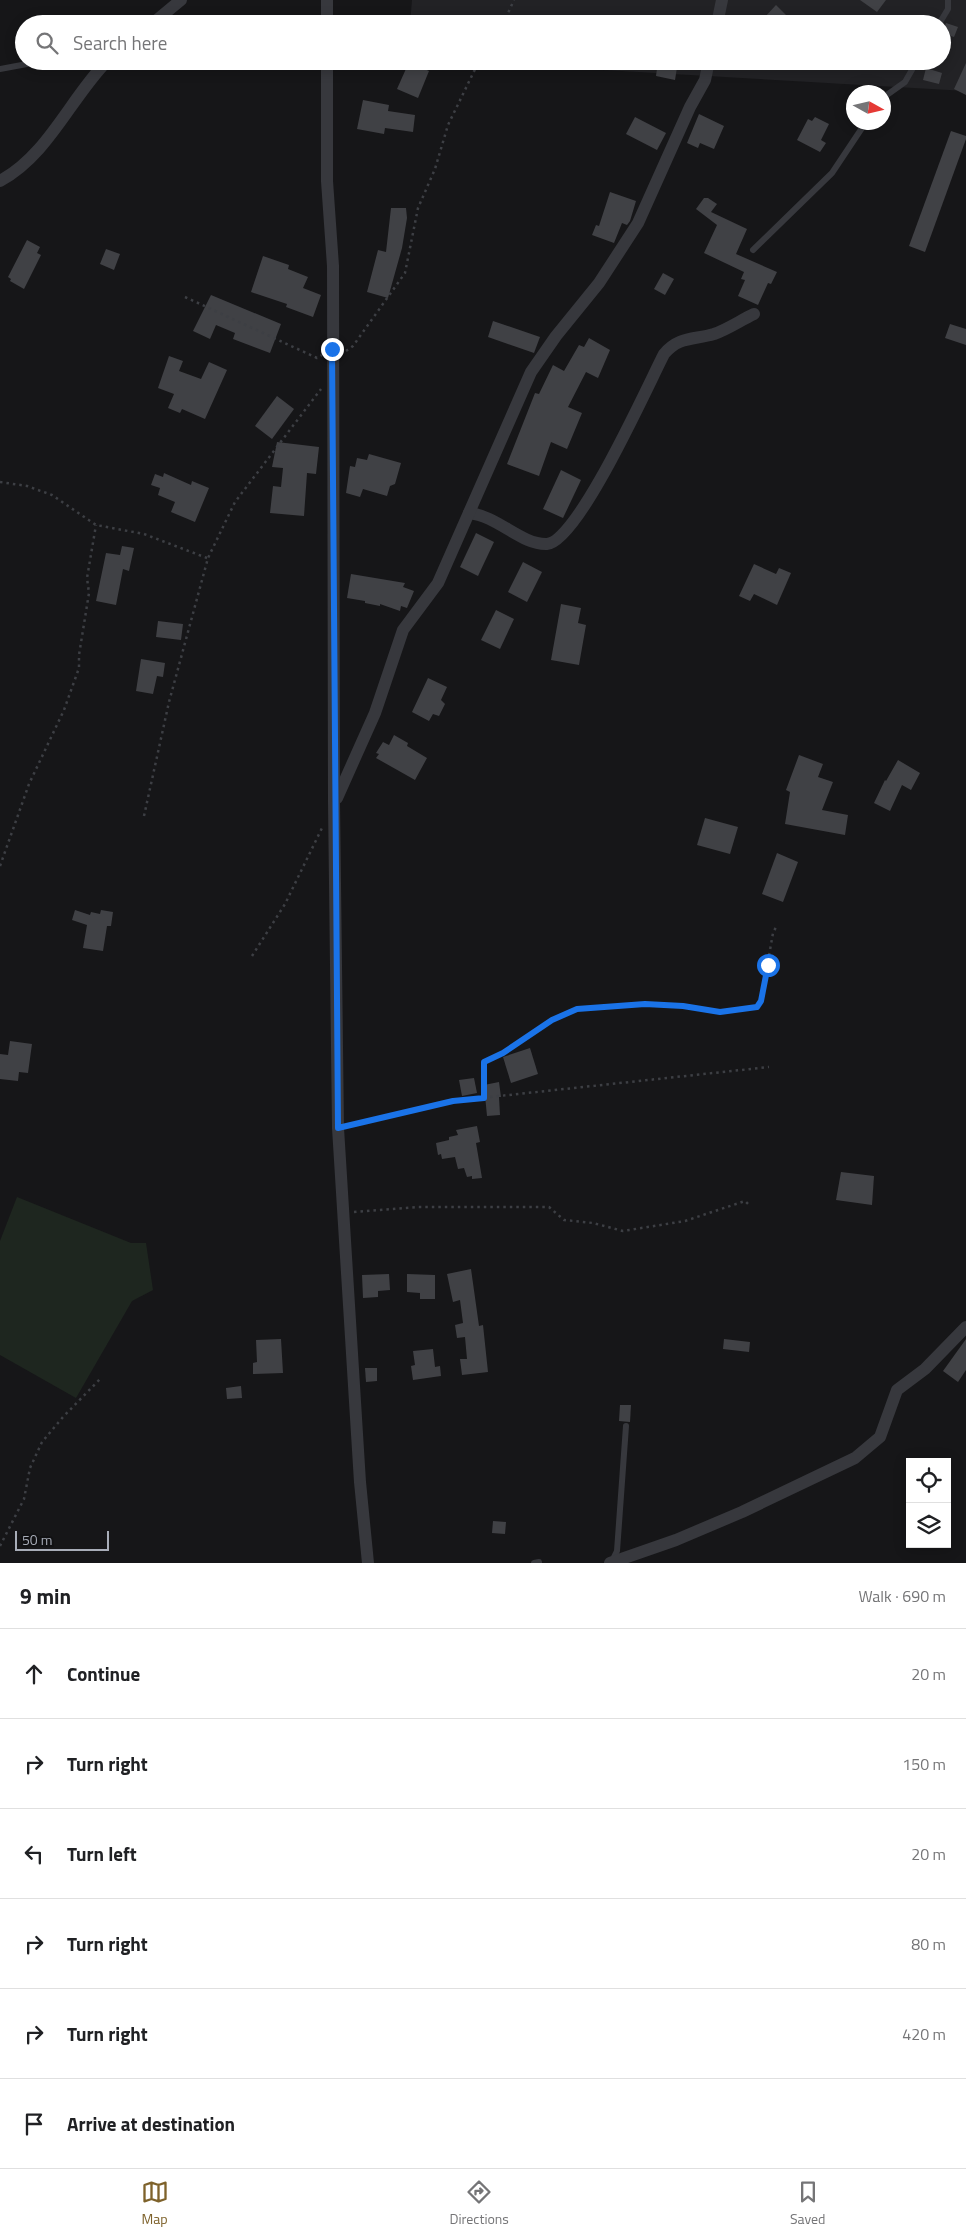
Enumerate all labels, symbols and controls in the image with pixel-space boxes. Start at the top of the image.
search box [15,15,951,70]
text: Search here [73,28,167,57]
icon: search [33,29,61,57]
north arrow [846,85,891,130]
route end [321,338,344,361]
route start [757,954,780,977]
map controls [906,1458,951,1548]
button: locate [906,1458,951,1503]
button: layers [906,1503,951,1548]
scale bar [15,1528,109,1551]
text: 50 m [22,1529,52,1550]
text: 9 min [20,1580,71,1612]
text: Walk · 690 m [858,1584,946,1608]
text: Continue [67,1659,140,1688]
icon: ahead [20,1660,48,1688]
text: 20 m [911,1662,946,1686]
text: Turn right [67,1749,148,1778]
icon: right [20,1750,48,1778]
text: 150 m [902,1752,946,1776]
text: Turn left [67,1839,137,1868]
icon: left [20,1840,48,1868]
text: 20 m [911,1842,946,1866]
text: Turn right [67,1929,148,1958]
icon: right [20,1930,48,1958]
text: 80 m [911,1932,946,1956]
text: Turn right [67,2019,148,2048]
icon: right [20,2020,48,2048]
text: 420 m [902,2022,946,2046]
text: Arrive at destination [67,2109,235,2138]
icon: arrive [20,2110,48,2138]
tab: Map [141,2178,169,2229]
tab: Directions [450,2178,509,2229]
tab: Saved [790,2178,826,2229]

